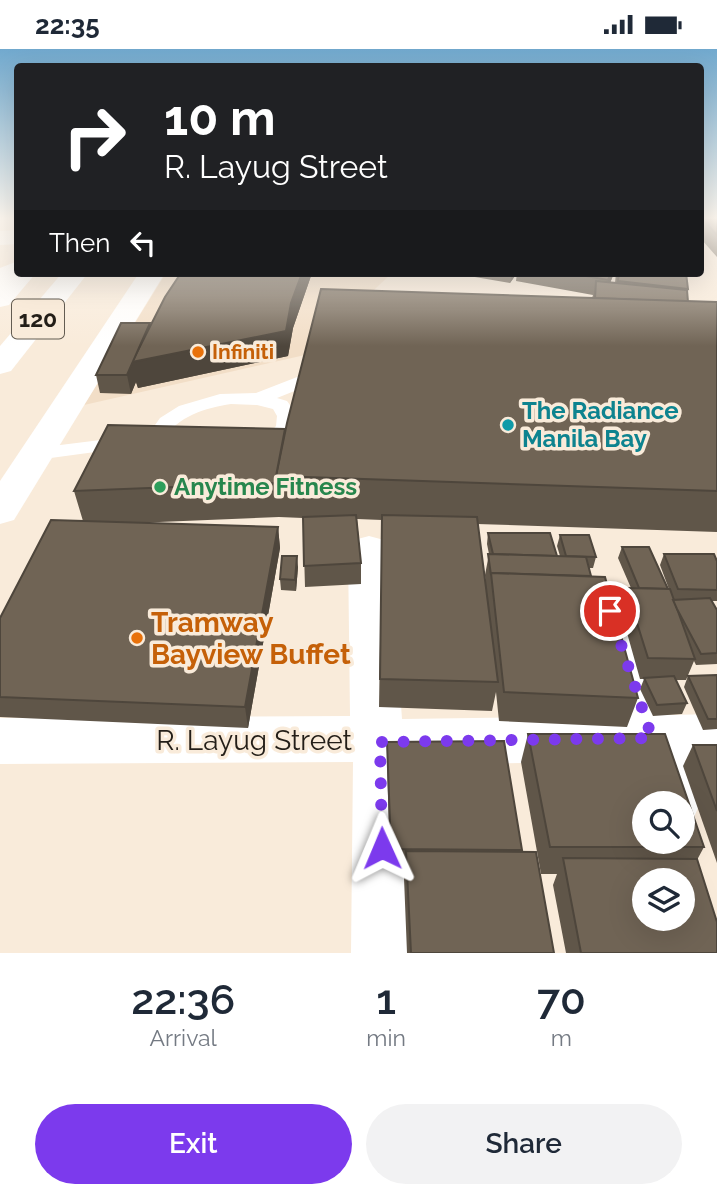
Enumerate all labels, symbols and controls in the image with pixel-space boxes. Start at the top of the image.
text: 22:35 [35,10,100,40]
text: 10 m [164,89,276,146]
icon: right [49,91,140,182]
text: R. Layug Street [164,148,388,185]
icon: left [124,224,162,262]
text: Then [49,228,110,258]
road number: 120 [12,299,64,339]
place label: Infiniti [212,339,274,364]
marker: Infiniti [190,344,206,360]
place label: The Radiance Manila Bay [522,396,679,453]
marker: The Radiance Manila Bay [500,417,516,433]
place label: Anytime Fitness [174,472,357,501]
marker: Anytime Fitness [152,479,168,495]
pin [580,581,640,641]
icon: arrive [591,592,629,630]
place label: Tramway Bayview Buffet [151,606,351,671]
marker: Tramway Bayview Buffet [129,630,145,646]
street label: R. Layug Street [156,724,352,757]
map controls [632,791,695,931]
button: search [632,791,695,854]
position arrow [345,811,419,885]
button: layers [632,868,695,931]
text: 22:36 [131,975,235,1024]
text: 1 [376,975,396,1024]
text: 70 [537,975,586,1024]
text: Arrival [149,1024,217,1051]
text: min [366,1024,406,1051]
text: m [551,1024,572,1051]
button: Exit [35,1104,352,1184]
button: Share [366,1104,682,1184]

